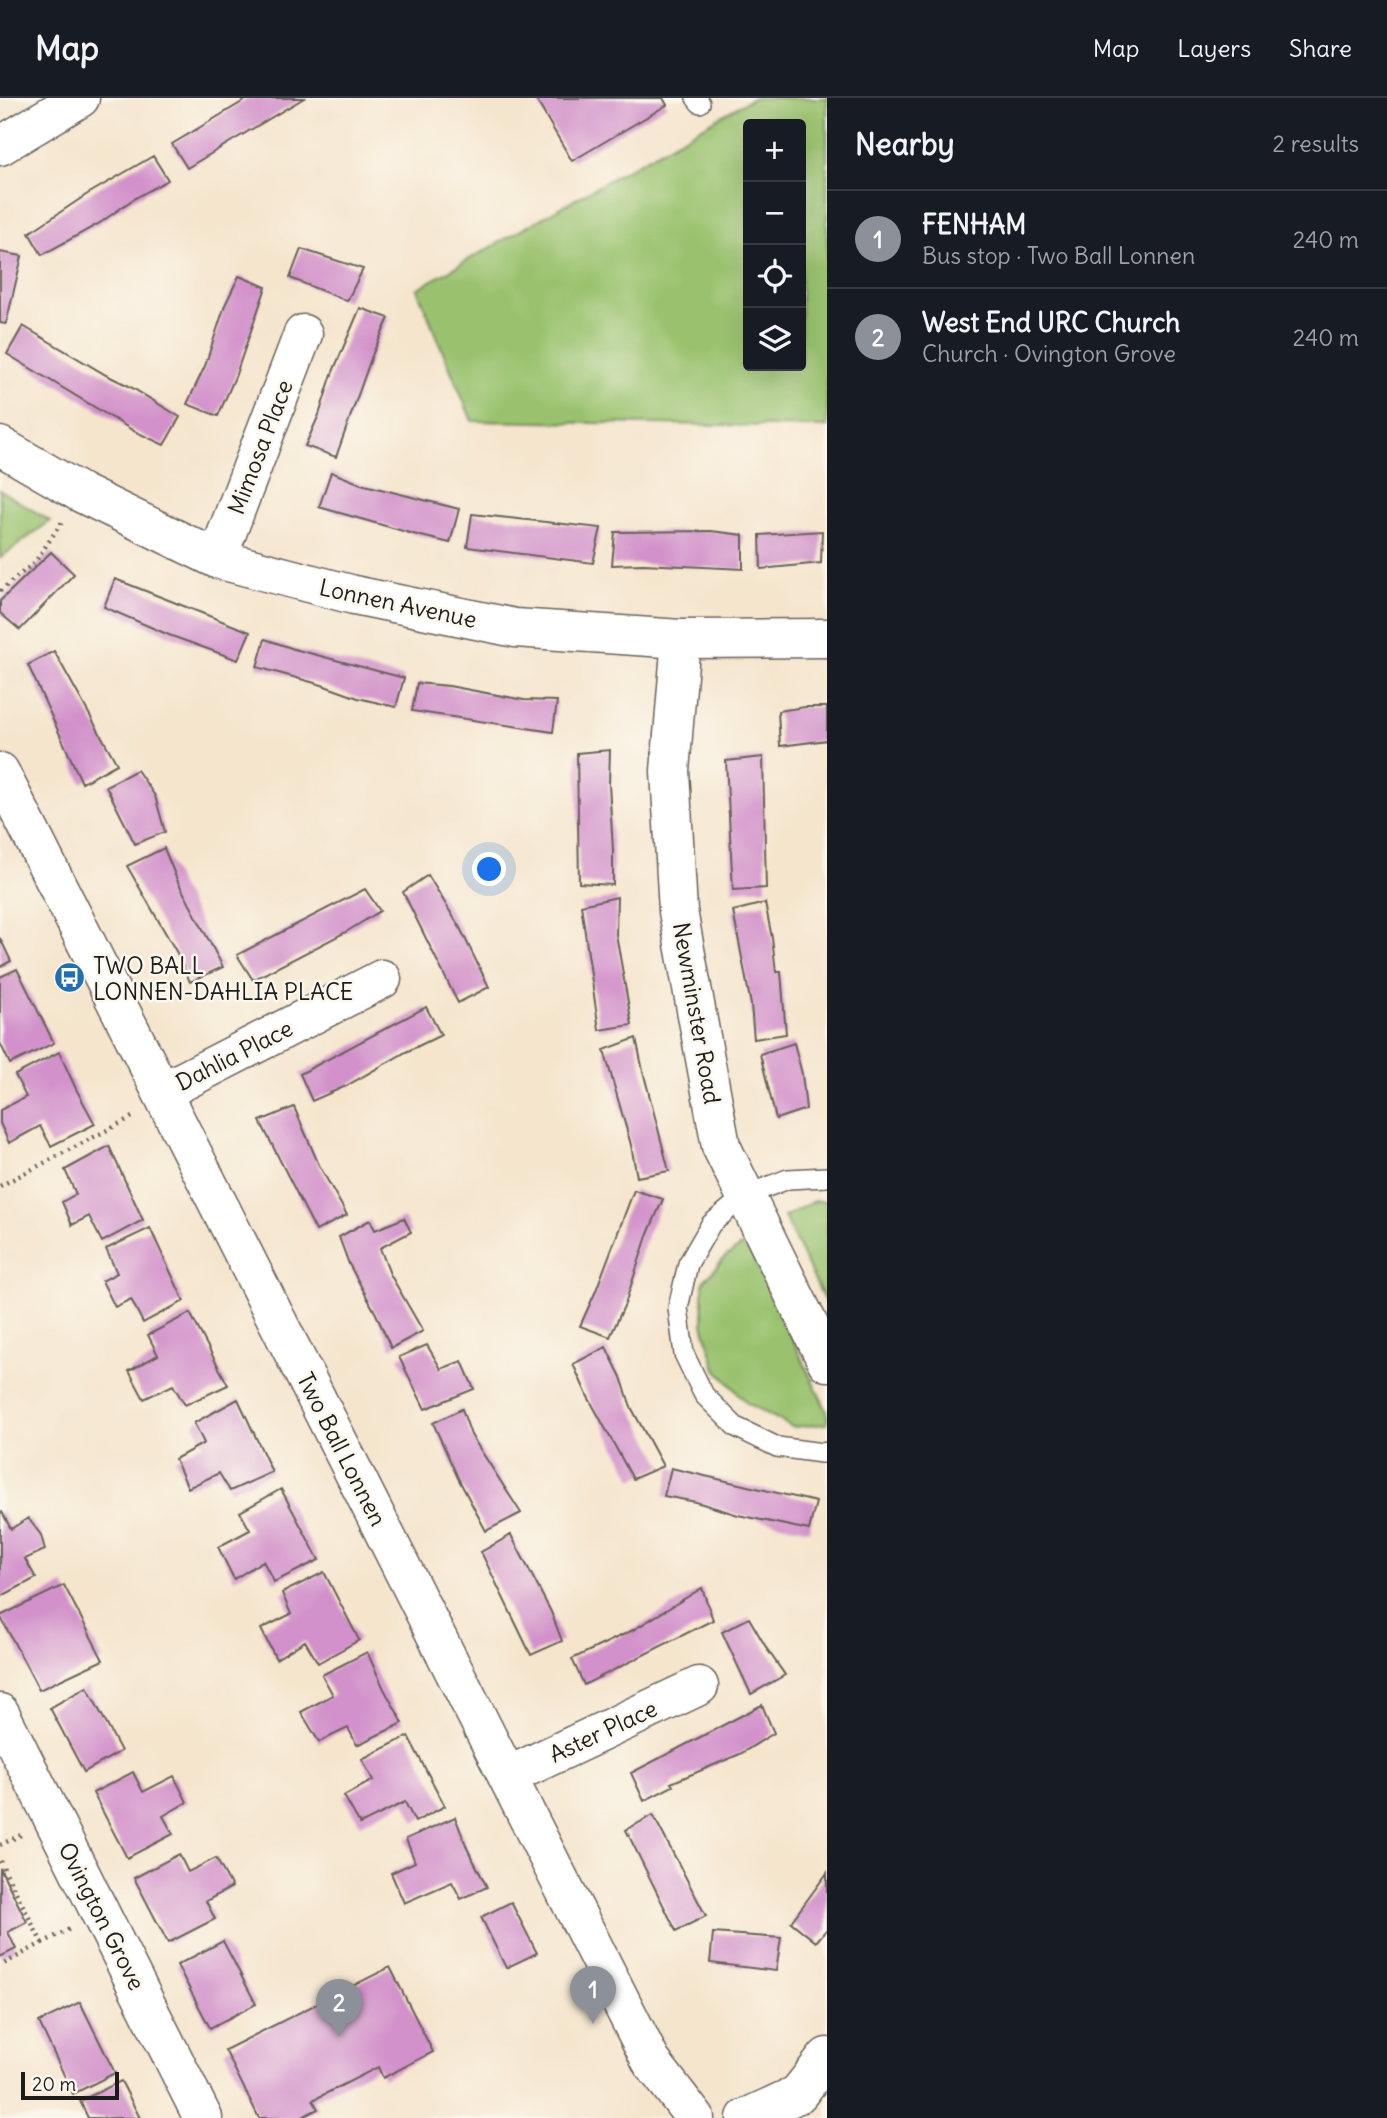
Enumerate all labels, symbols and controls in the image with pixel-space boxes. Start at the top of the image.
text: Map [35,27,99,69]
text: Map [1093,33,1139,63]
text: Layers [1177,33,1251,63]
text: Share [1289,33,1352,63]
map controls [743,119,806,371]
button: + [743,119,806,182]
text: Nearby [855,125,955,163]
text: 2 results [1273,129,1359,158]
button: − [743,182,806,245]
text: FENHAM [922,208,1026,241]
text: 1 [873,225,883,254]
text: 240 m [1293,225,1359,254]
text: Bus stop · Two Ball Lonnen [922,241,1195,270]
button: locate [743,245,806,308]
text: West End URC Church [922,306,1180,339]
button: layers [743,308,806,371]
text: 2 [872,323,884,352]
text: 240 m [1293,323,1359,352]
text: Church · Ovington Grove [922,339,1176,368]
street label: Mimosa Place [221,376,299,518]
street label: Lonnen Avenue [317,572,479,634]
your location [472,852,506,886]
street label: Newminster Road [667,920,727,1106]
place label: TWO BALL LONNEN-DAHLIA PLACE [93,951,353,1006]
bus stop icon: TWO BALL LONNEN-DAHLIA PLACE [53,961,87,995]
street label: Dahlia Place [171,1013,297,1097]
street label: Two Ball Lonnen [291,1367,393,1531]
street label: Aster Place [544,1693,662,1769]
street label: Ovington Grove [52,1837,152,1995]
pin: 1 [570,1966,616,2024]
pin: 2 [316,1979,362,2037]
scale bar [21,2069,119,2101]
text: 20 m [32,2072,76,2096]

